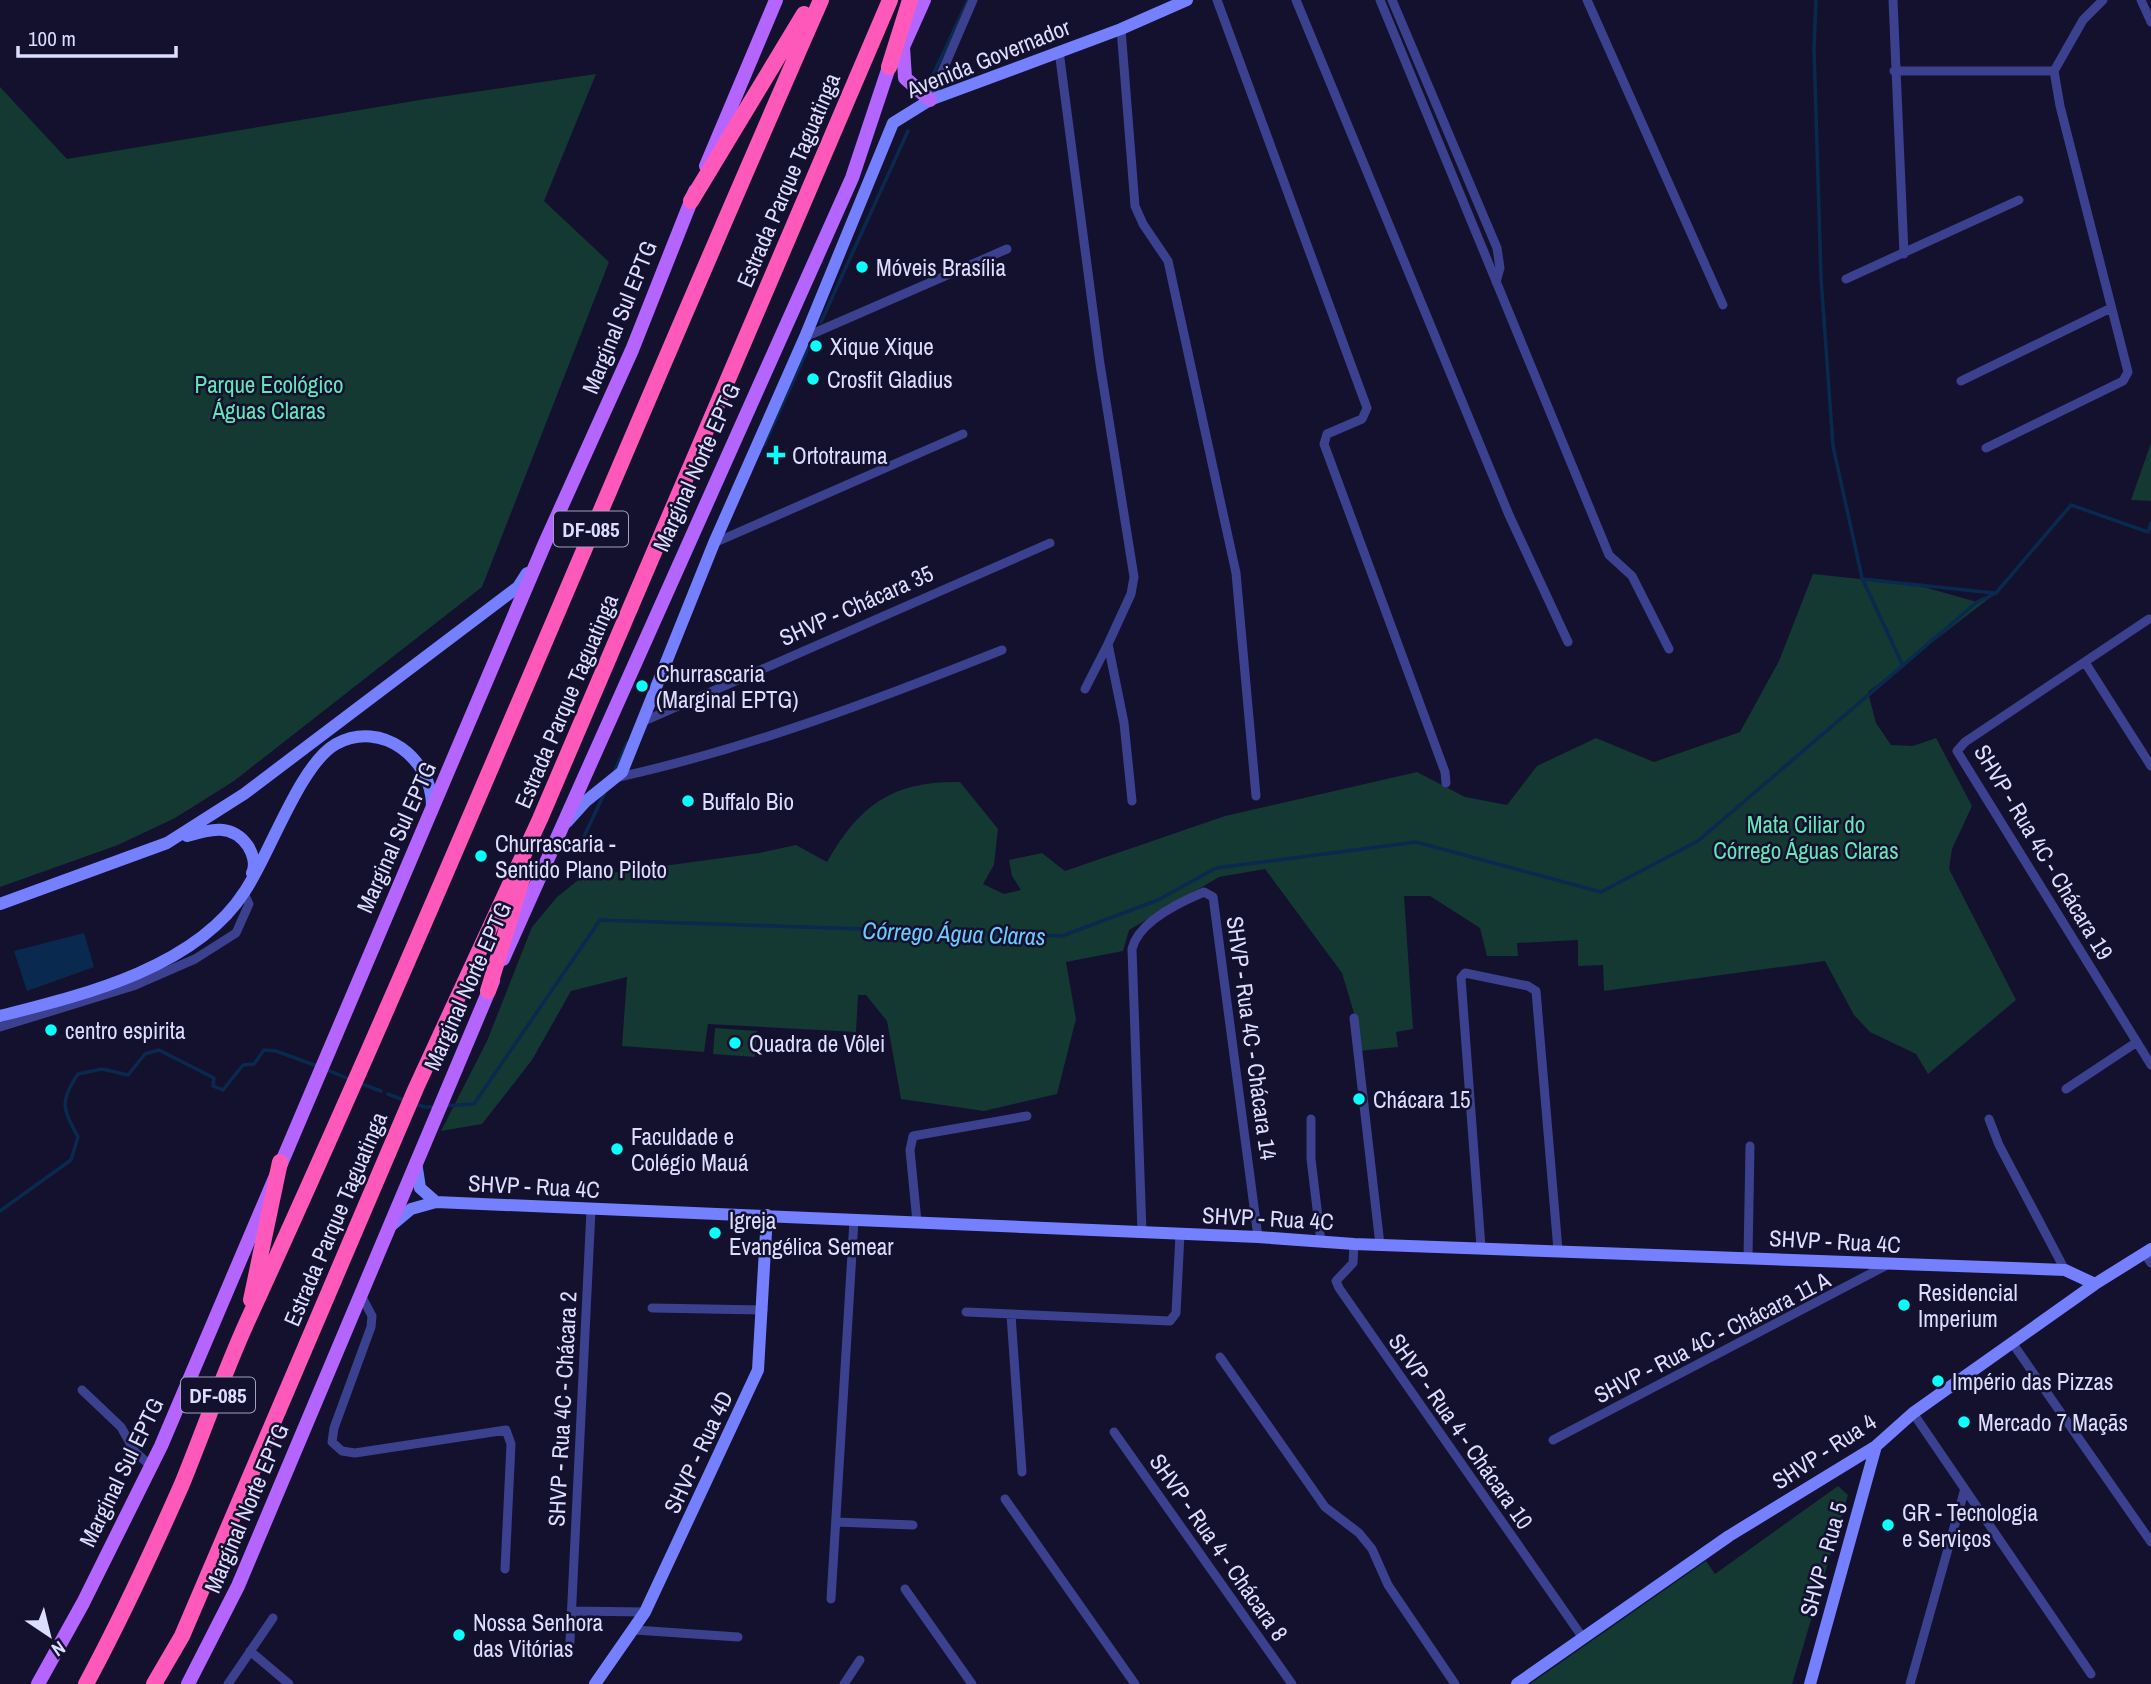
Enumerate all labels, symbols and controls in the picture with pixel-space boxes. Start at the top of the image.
street label: Avenida Governador [901,11,1075,105]
scale bar [18,14,175,58]
text: 100 m [28,24,76,53]
street label: Estrada Parque Taguatinga [729,68,847,292]
street label: Marginal Sul EPTG [574,236,664,398]
place label: Móveis Brasília [876,252,1006,283]
marker: Móveis Brasília [854,259,870,275]
place label: Xique Xique [830,331,934,362]
marker: Xique Xique [808,338,824,354]
place label: Crosfit Gladius [827,364,953,395]
park label: Parque Ecológico Águas Claras [195,369,343,426]
marker: Crosfit Gladius [805,371,821,387]
street label: Marginal Norte EPTG [645,378,747,556]
place label: Ortotrauma [792,440,888,471]
marker: Ortotrauma [766,445,786,465]
road number: DF-085 [554,512,628,546]
street label: SHVP - Chácara 35 [774,557,938,653]
street label: Estrada Parque Taguatinga [507,589,625,813]
place label: Churrascaria (Marginal EPTG) [656,658,799,715]
marker: Churrascaria (Marginal EPTG) [634,678,650,694]
street label: SHVP - Rua 4C - Chácara 19 [1967,739,2121,965]
street label: Marginal Sul EPTG [349,756,443,918]
place label: Buffalo Bio [702,786,794,817]
marker: Buffalo Bio [680,793,696,809]
park label: Mata Ciliar do Córrego Águas Claras [1713,809,1899,866]
place label: Churrascaria - Sentido Plano Piloto [495,828,667,885]
marker: Churrascaria - Sentido Plano Piloto [473,848,489,864]
street label: Marginal Norte EPTG [416,897,518,1075]
water label: Córrego Água Claras [862,914,1046,952]
street label: SHVP - Rua 4C - Chácara 14 [1220,914,1285,1162]
place label: centro espirita [65,1015,186,1046]
marker: centro espirita [43,1022,59,1038]
place label: Quadra de Vôlei [749,1028,885,1059]
marker: Quadra de Vôlei [727,1035,743,1051]
place label: Chácara 15 [1373,1084,1471,1115]
marker: Chácara 15 [1351,1091,1367,1107]
street label: Estrada Parque Taguatinga [276,1107,394,1331]
place label: Faculdade e Colégio Mauá [631,1121,749,1178]
marker: Faculdade e Colégio Mauá [609,1141,625,1157]
street label: SHVP - Rua 4C [467,1167,601,1205]
street label: SHVP - Rua 4C [1201,1199,1335,1237]
place label: Igreja Evangélica Semear [729,1205,894,1262]
street label: SHVP - Rua 4C [1768,1222,1902,1260]
marker: Igreja Evangélica Semear [707,1225,723,1241]
street label: SHVP - Rua 4C - Chácara 11 A [1588,1264,1836,1410]
place label: Residencial Imperium [1918,1277,2018,1334]
street label: SHVP - Rua 4C - Chácara 2 [540,1291,584,1527]
marker: Residencial Imperium [1896,1297,1912,1313]
street label: SHVP - Rua 4 - Chácara 10 [1382,1327,1540,1535]
place label: Império das Pizzas [1952,1366,2113,1397]
marker: Império das Pizzas [1930,1373,1946,1389]
road number: DF-085 [181,1378,255,1412]
street label: SHVP - Rua 4D [656,1386,740,1518]
street label: Marginal Sul EPTG [71,1392,171,1552]
street label: SHVP - Rua 4 [1766,1406,1882,1496]
place label: Mercado 7 Maçãs [1978,1407,2128,1438]
marker: Mercado 7 Maçãs [1956,1414,1972,1430]
street label: Marginal Norte EPTG [196,1418,296,1598]
street label: SHVP - Rua 4 - Chácara 8 [1143,1447,1295,1647]
place label: GR - Tecnologia e Serviços [1902,1497,2038,1554]
street label: SHVP - Rua 5 [1792,1498,1854,1620]
marker: GR - Tecnologia e Serviços [1880,1517,1896,1533]
north arrow [14,1600,84,1670]
place label: Nossa Senhora das Vitórias [473,1607,604,1664]
marker: Nossa Senhora das Vitórias [451,1627,467,1643]
text: N [47,1635,71,1663]

